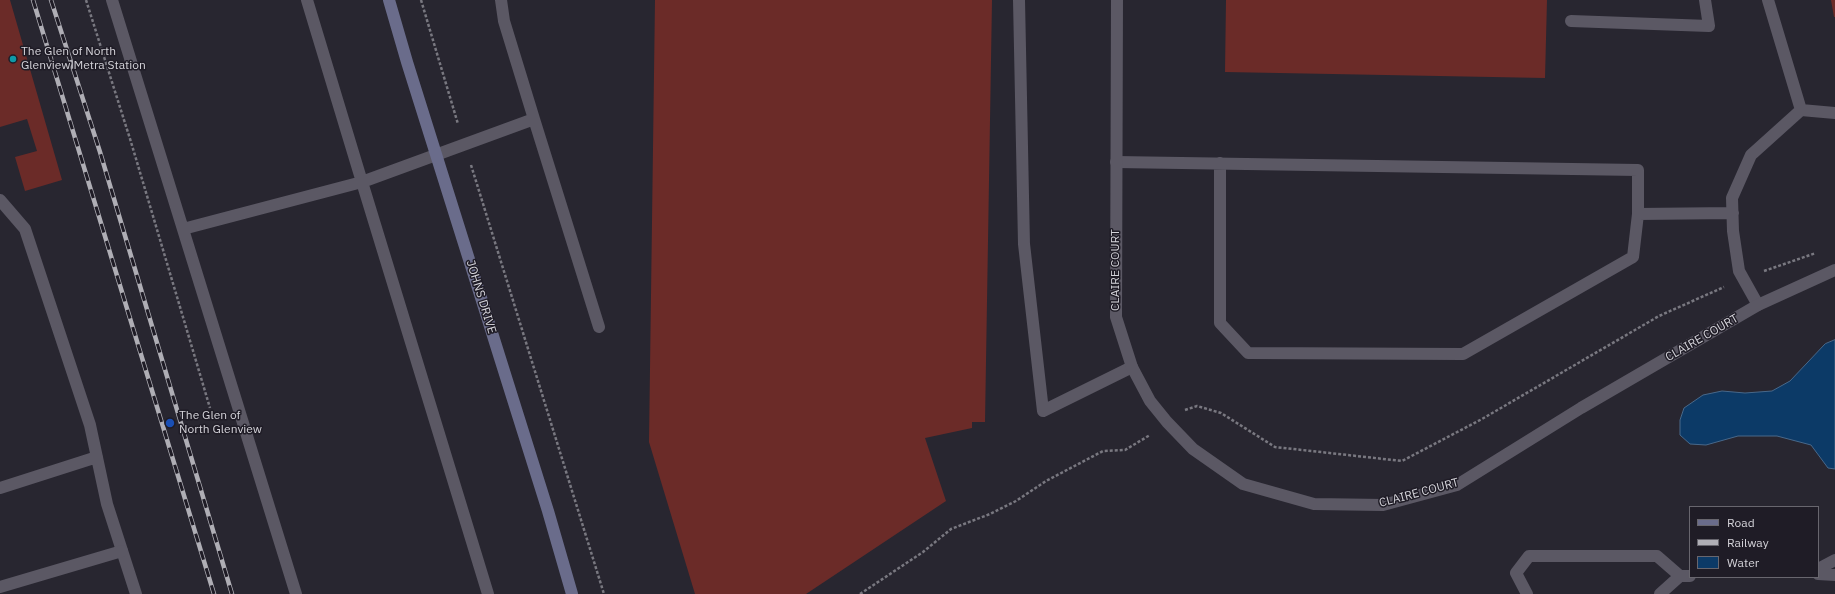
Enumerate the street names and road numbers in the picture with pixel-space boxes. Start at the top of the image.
street label: CLAIRE COURT [1109,229,1123,311]
street label: JOHNS DRIVE [463,258,499,336]
street label: CLAIRE COURT [1663,311,1741,365]
street label: CLAIRE COURT [1378,475,1460,511]

